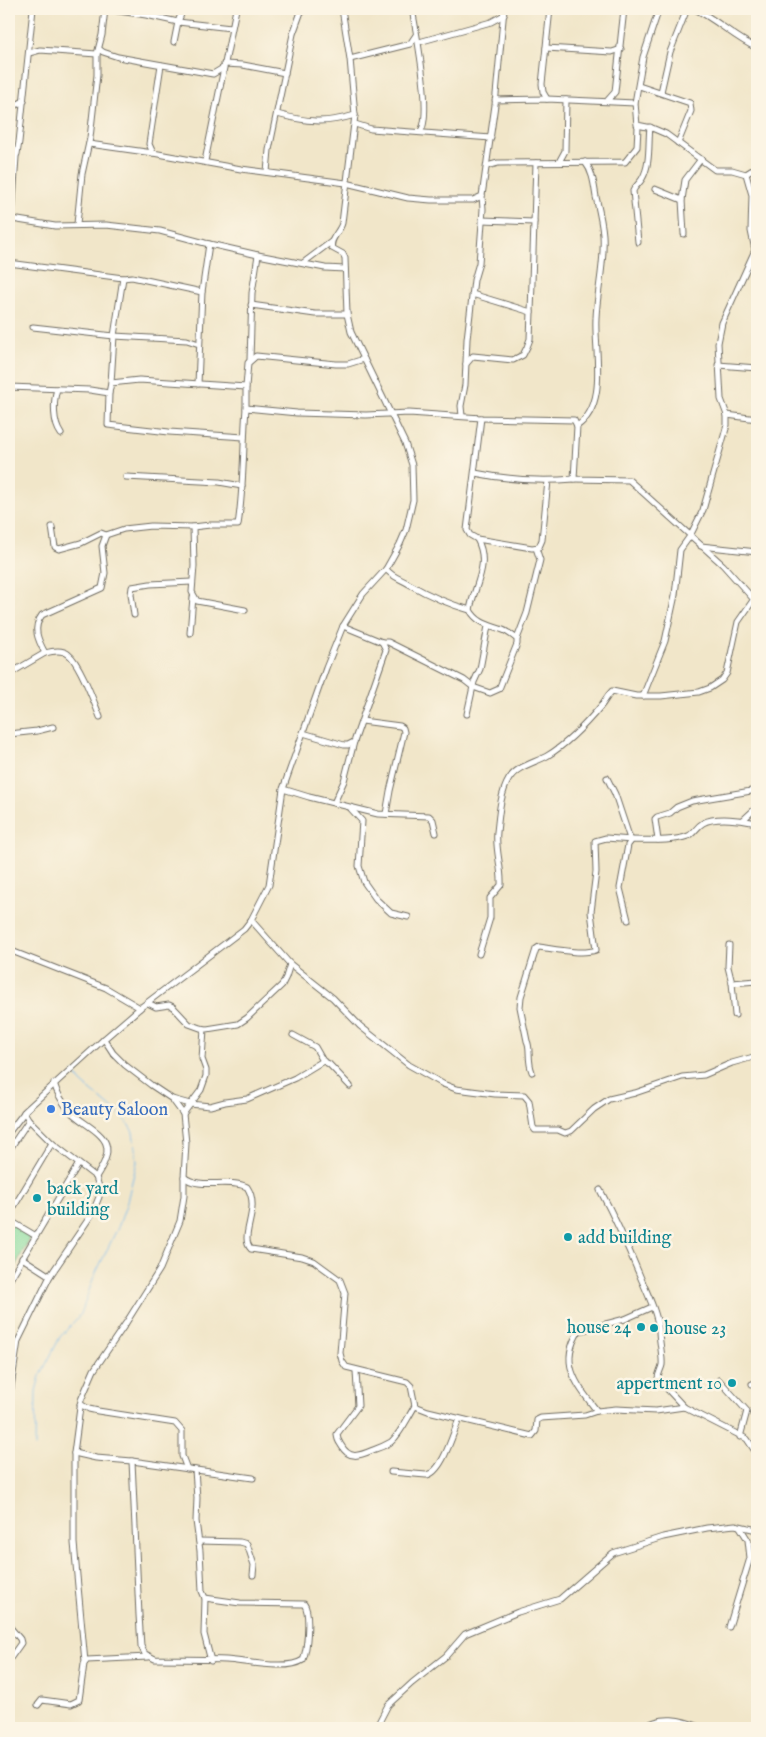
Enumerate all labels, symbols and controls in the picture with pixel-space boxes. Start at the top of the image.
place label: Beauty Saloon [61,1099,168,1122]
marker: Beauty Saloon [45,1103,57,1115]
place label: back yard building [47,1178,119,1222]
marker: back yard building [31,1192,43,1204]
place label: add building [578,1227,671,1250]
marker: add building [562,1231,574,1243]
place label: house 24 [567,1317,631,1340]
place label: house 23 [664,1318,726,1341]
marker: house 24 [635,1321,647,1333]
marker: house 23 [648,1322,660,1334]
place label: appertment 10 [616,1373,722,1396]
marker: appertment 10 [726,1377,738,1389]

